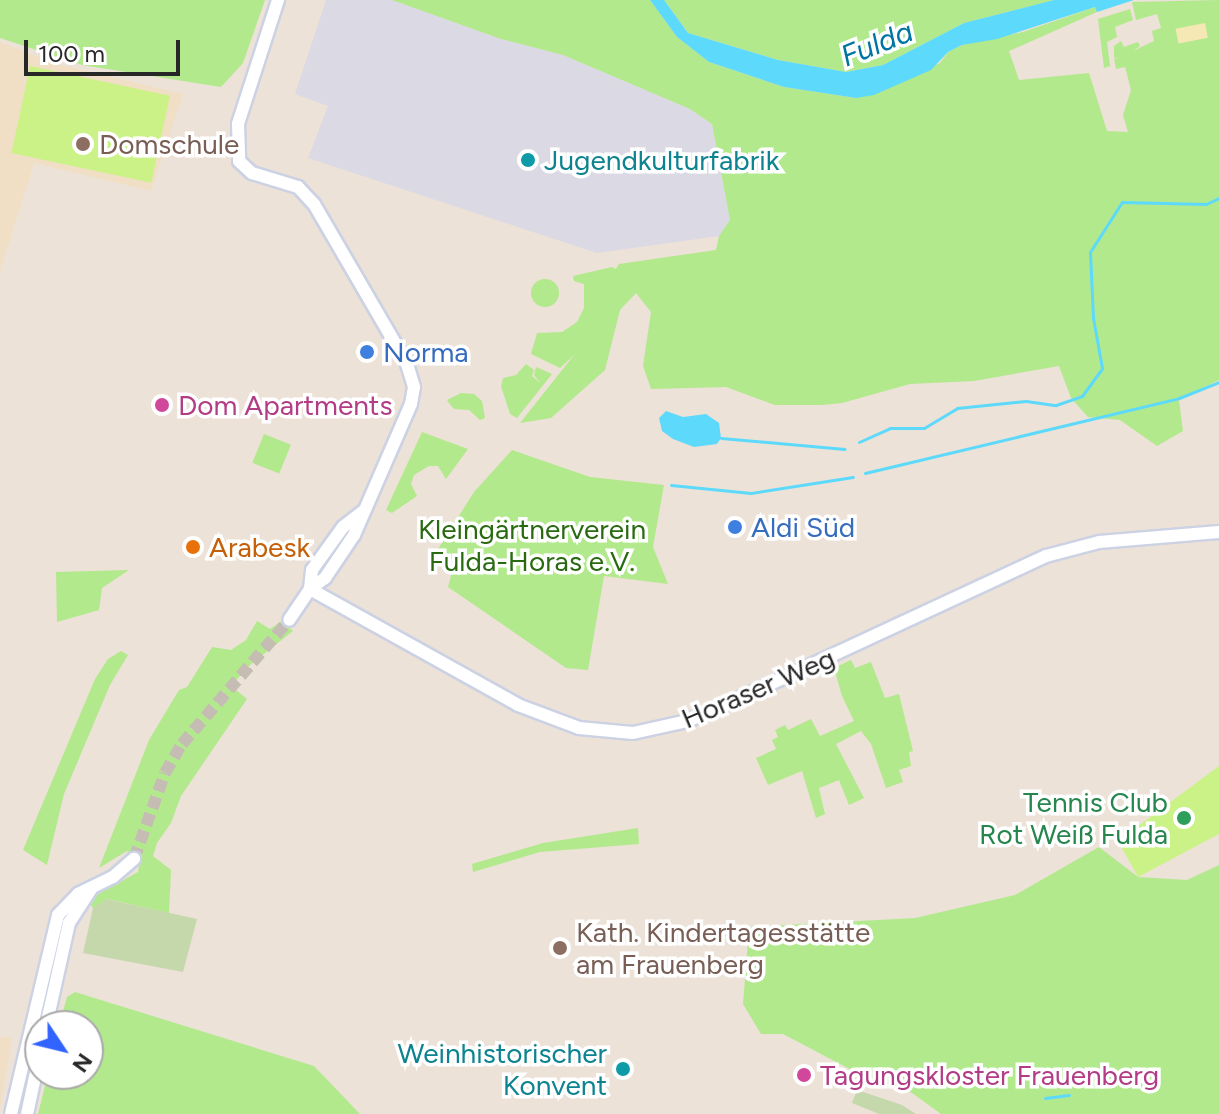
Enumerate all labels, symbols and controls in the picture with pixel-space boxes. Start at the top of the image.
water label: Fulda [836,13,918,75]
scale bar [28,24,184,74]
text: 100 m [38,39,105,68]
place label: Domschule [99,127,239,161]
marker: Domschule [74,135,92,153]
place label: Jugendkulturfabrik [544,143,779,177]
marker: Jugendkulturfabrik [519,151,537,169]
place label: Norma [383,335,468,369]
marker: Norma [358,343,376,361]
place label: Dom Apartments [178,388,392,422]
marker: Dom Apartments [153,396,171,414]
place label: Aldi Süd [751,510,855,544]
park label: Kleingärtnerverein Fulda-Horas e.V. [418,512,646,578]
marker: Aldi Süd [726,518,744,536]
place label: Arabesk [209,530,310,564]
marker: Arabesk [184,538,202,556]
street label: Horaser Weg [676,641,840,735]
place label: Tennis Club Rot Weiß Fulda [979,785,1168,851]
marker: Tennis Club Rot Weiß Fulda [1175,809,1193,827]
place label: Kath. Kindertagesstätte am Frauenberg [576,915,870,981]
marker: Kath. Kindertagesstätte am Frauenberg [551,939,569,957]
north arrow [24,1010,104,1090]
place label: Weinhistorischer Konvent [397,1036,607,1102]
text: N [66,1048,98,1078]
place label: Tagungskloster Frauenberg [820,1058,1159,1092]
marker: Weinhistorischer Konvent [614,1060,632,1078]
marker: Tagungskloster Frauenberg [795,1066,813,1084]

